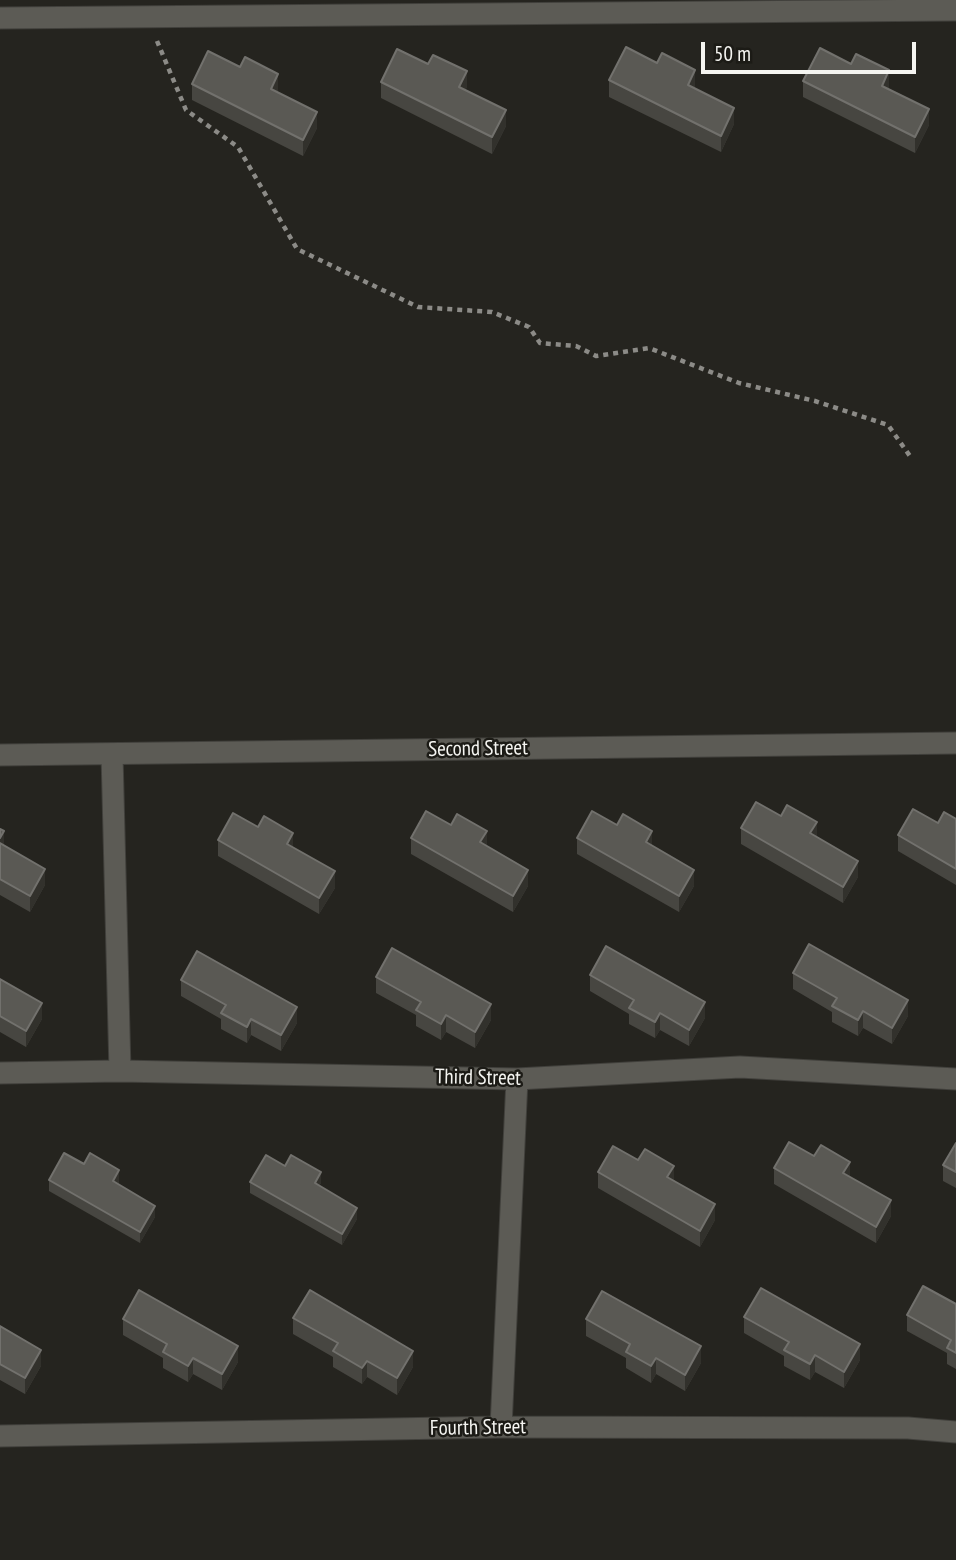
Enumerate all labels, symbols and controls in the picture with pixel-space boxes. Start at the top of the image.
scale bar [704,28,919,72]
text: 50 m [714,40,751,67]
street label: Second Street [428,736,528,762]
street label: Third Street [435,1065,521,1091]
street label: Fourth Street [430,1415,526,1441]

